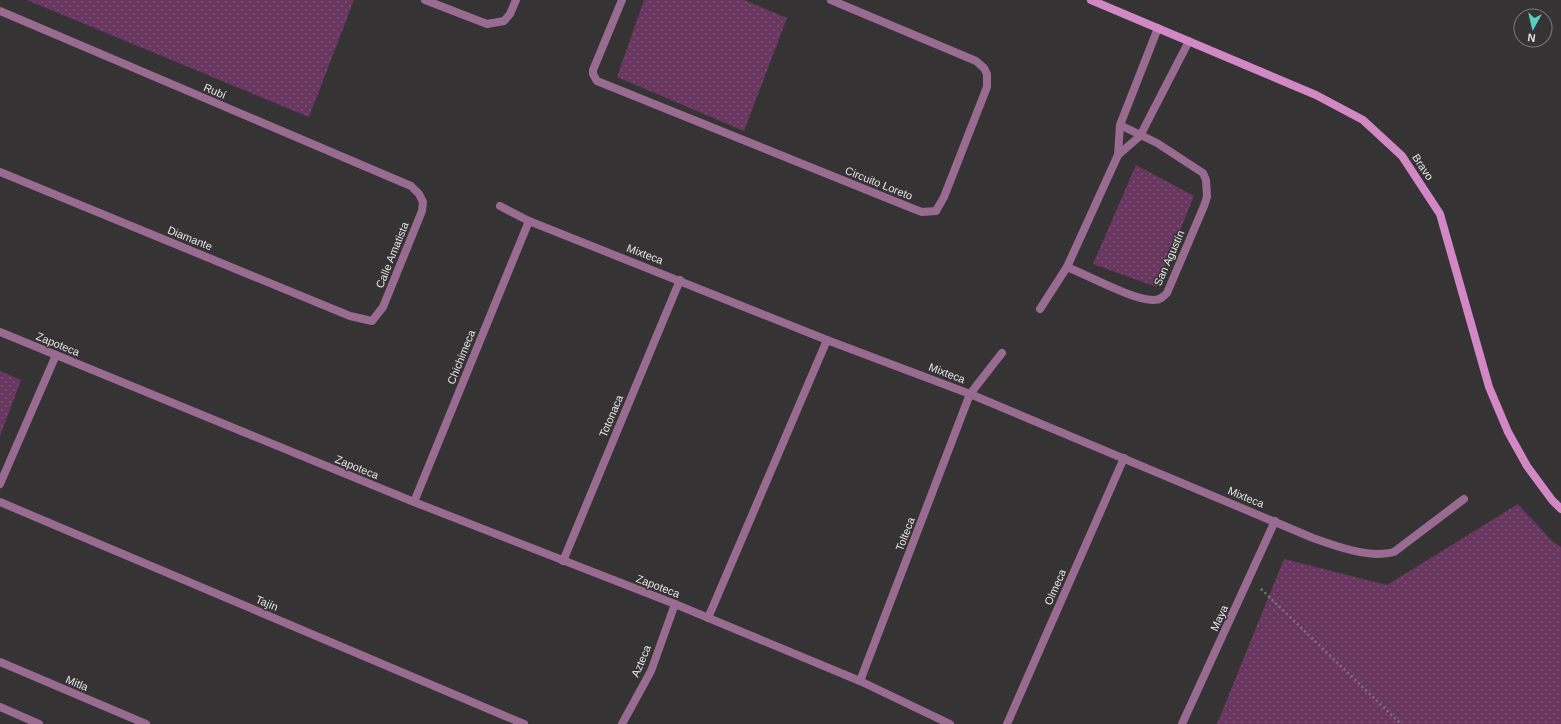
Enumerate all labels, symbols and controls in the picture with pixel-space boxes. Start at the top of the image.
north arrow [1513,8,1553,48]
text: N [1527,31,1536,44]
street label: Rubí [202,81,228,101]
street label: Bravo [1410,152,1436,182]
street label: Circuito Loreto [844,164,914,202]
street label: Calle Amatista [373,219,411,290]
street label: Diamante [166,224,214,252]
street label: San Agustín [1151,228,1187,288]
street label: Mixteca [625,242,666,267]
street label: Chichimeca [445,327,478,386]
street label: Zapoteca [34,330,82,358]
street label: Mixteca [927,361,968,386]
street label: Totonaca [597,392,626,439]
street label: Zapoteca [333,453,381,481]
street label: Mixteca [1226,484,1267,510]
street label: Tolteca [893,515,917,552]
street label: Olmeca [1042,566,1069,607]
street label: Zapoteca [634,572,682,600]
street label: Tajín [254,593,280,613]
street label: Maya [1208,602,1230,633]
street label: Azteca [629,642,653,679]
street label: Mitla [64,673,91,693]

